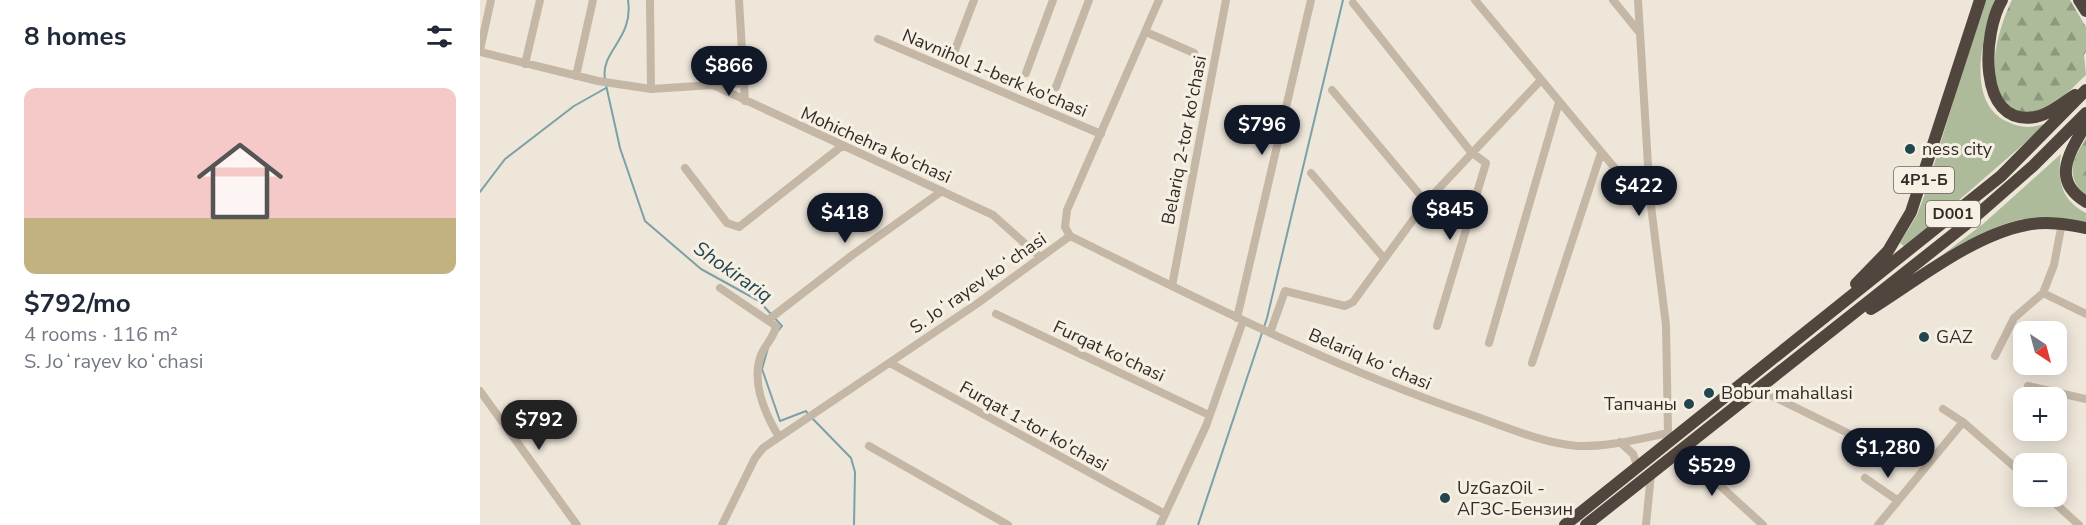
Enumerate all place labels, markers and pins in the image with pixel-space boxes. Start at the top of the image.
pin: $866 [693,46,765,97]
pin: $796 [1226,105,1298,156]
place label: ness city [1922,137,1993,161]
marker: ness city [1903,142,1917,156]
pin: $422 [1603,166,1675,217]
pin: $845 [1414,190,1486,241]
pin: $418 [809,193,881,244]
place label: GAZ [1936,325,1973,349]
marker: GAZ [1917,330,1931,344]
place label: Bobur mahallasi [1721,381,1853,405]
marker: Bobur mahallasi [1702,386,1716,400]
place label: Тапчаны [1604,392,1677,416]
marker: Тапчаны [1682,397,1696,411]
pin: $792 [503,400,575,451]
pin: $1,280 [1839,428,1937,479]
pin: $529 [1676,446,1748,497]
place label: UzGazOil - АГЗС-Бензин [1457,476,1573,521]
marker: UzGazOil - АГЗС-Бензин [1438,491,1452,505]

